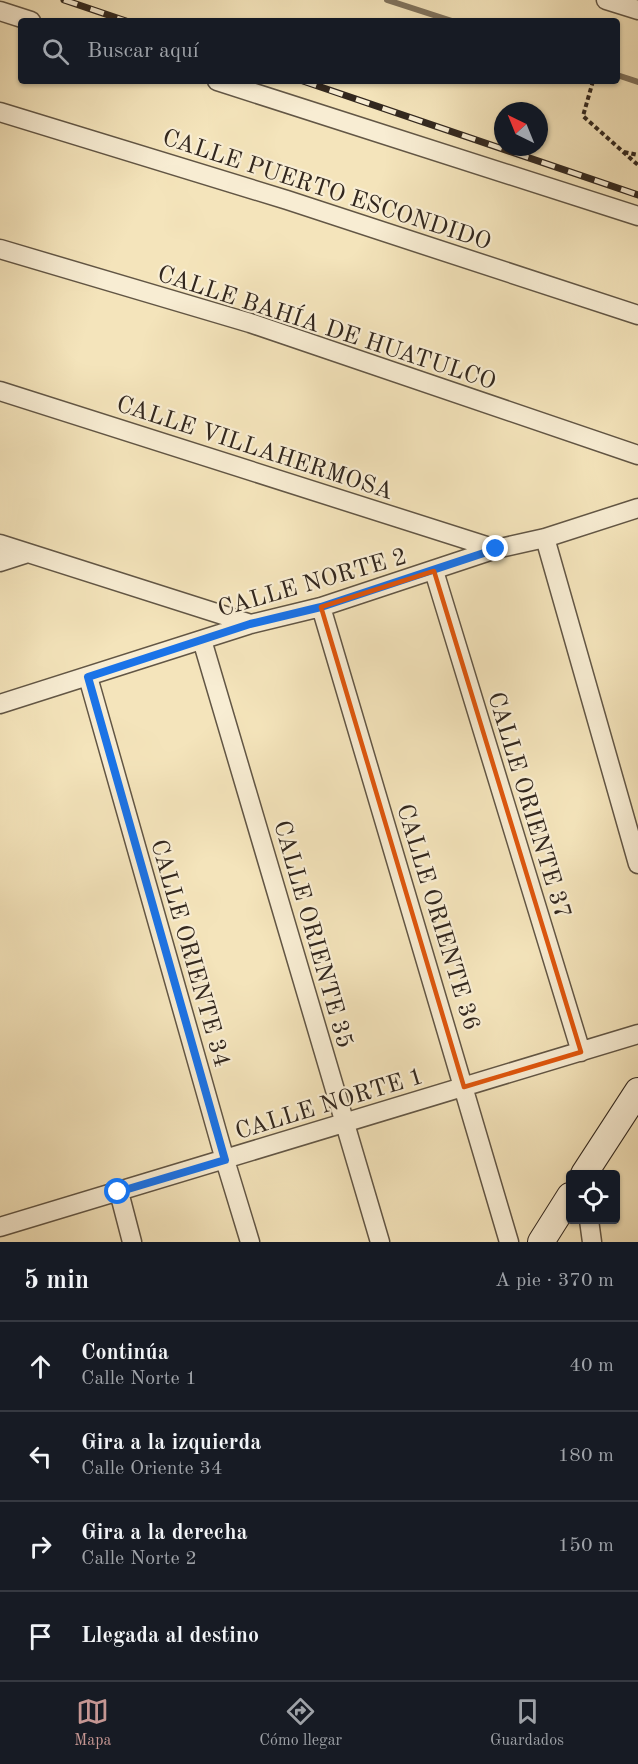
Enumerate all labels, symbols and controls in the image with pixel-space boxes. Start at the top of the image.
search box [18,18,620,84]
icon: search [39,35,72,68]
text: Buscar aquí [87,40,199,62]
north arrow [494,102,548,156]
street label: CALLE PUERTO ESCONDIDO [159,126,494,255]
street label: CALLE BAHÍA DE HUATULCO [154,259,500,395]
street label: CALLE VILLAHERMOSA [113,393,396,505]
route end [482,535,508,561]
street label: CALLE NORTE 2 [215,545,410,622]
street label: CALLE ORIENTE 37 [482,690,574,922]
street label: CALLE ORIENTE 36 [391,802,483,1034]
street label: CALLE ORIENTE 35 [268,818,356,1051]
street label: CALLE ORIENTE 34 [145,837,233,1070]
street label: CALLE NORTE 1 [233,1065,427,1145]
map controls [566,1170,620,1224]
button: locate [566,1170,620,1224]
route start [104,1178,130,1204]
text: 5 min [24,1268,89,1294]
text: A pie · 370 m [495,1271,614,1291]
text: Continúa [81,1342,169,1364]
icon: ahead [24,1350,57,1383]
text: 40 m [569,1356,614,1376]
text: Calle Norte 1 [81,1369,197,1389]
text: Gira a la izquierda [81,1432,261,1454]
icon: left [24,1440,57,1473]
text: 180 m [558,1446,614,1466]
text: Calle Oriente 34 [81,1459,222,1479]
text: Gira a la derecha [81,1522,248,1544]
icon: right [24,1530,57,1563]
text: 150 m [558,1536,614,1556]
text: Calle Norte 2 [81,1549,197,1569]
icon: arrive [24,1620,57,1653]
text: Llegada al destino [81,1625,259,1647]
tab: Mapa [74,1695,111,1751]
tab: Cómo llegar [259,1695,342,1751]
tab: Guardados [490,1695,564,1751]

